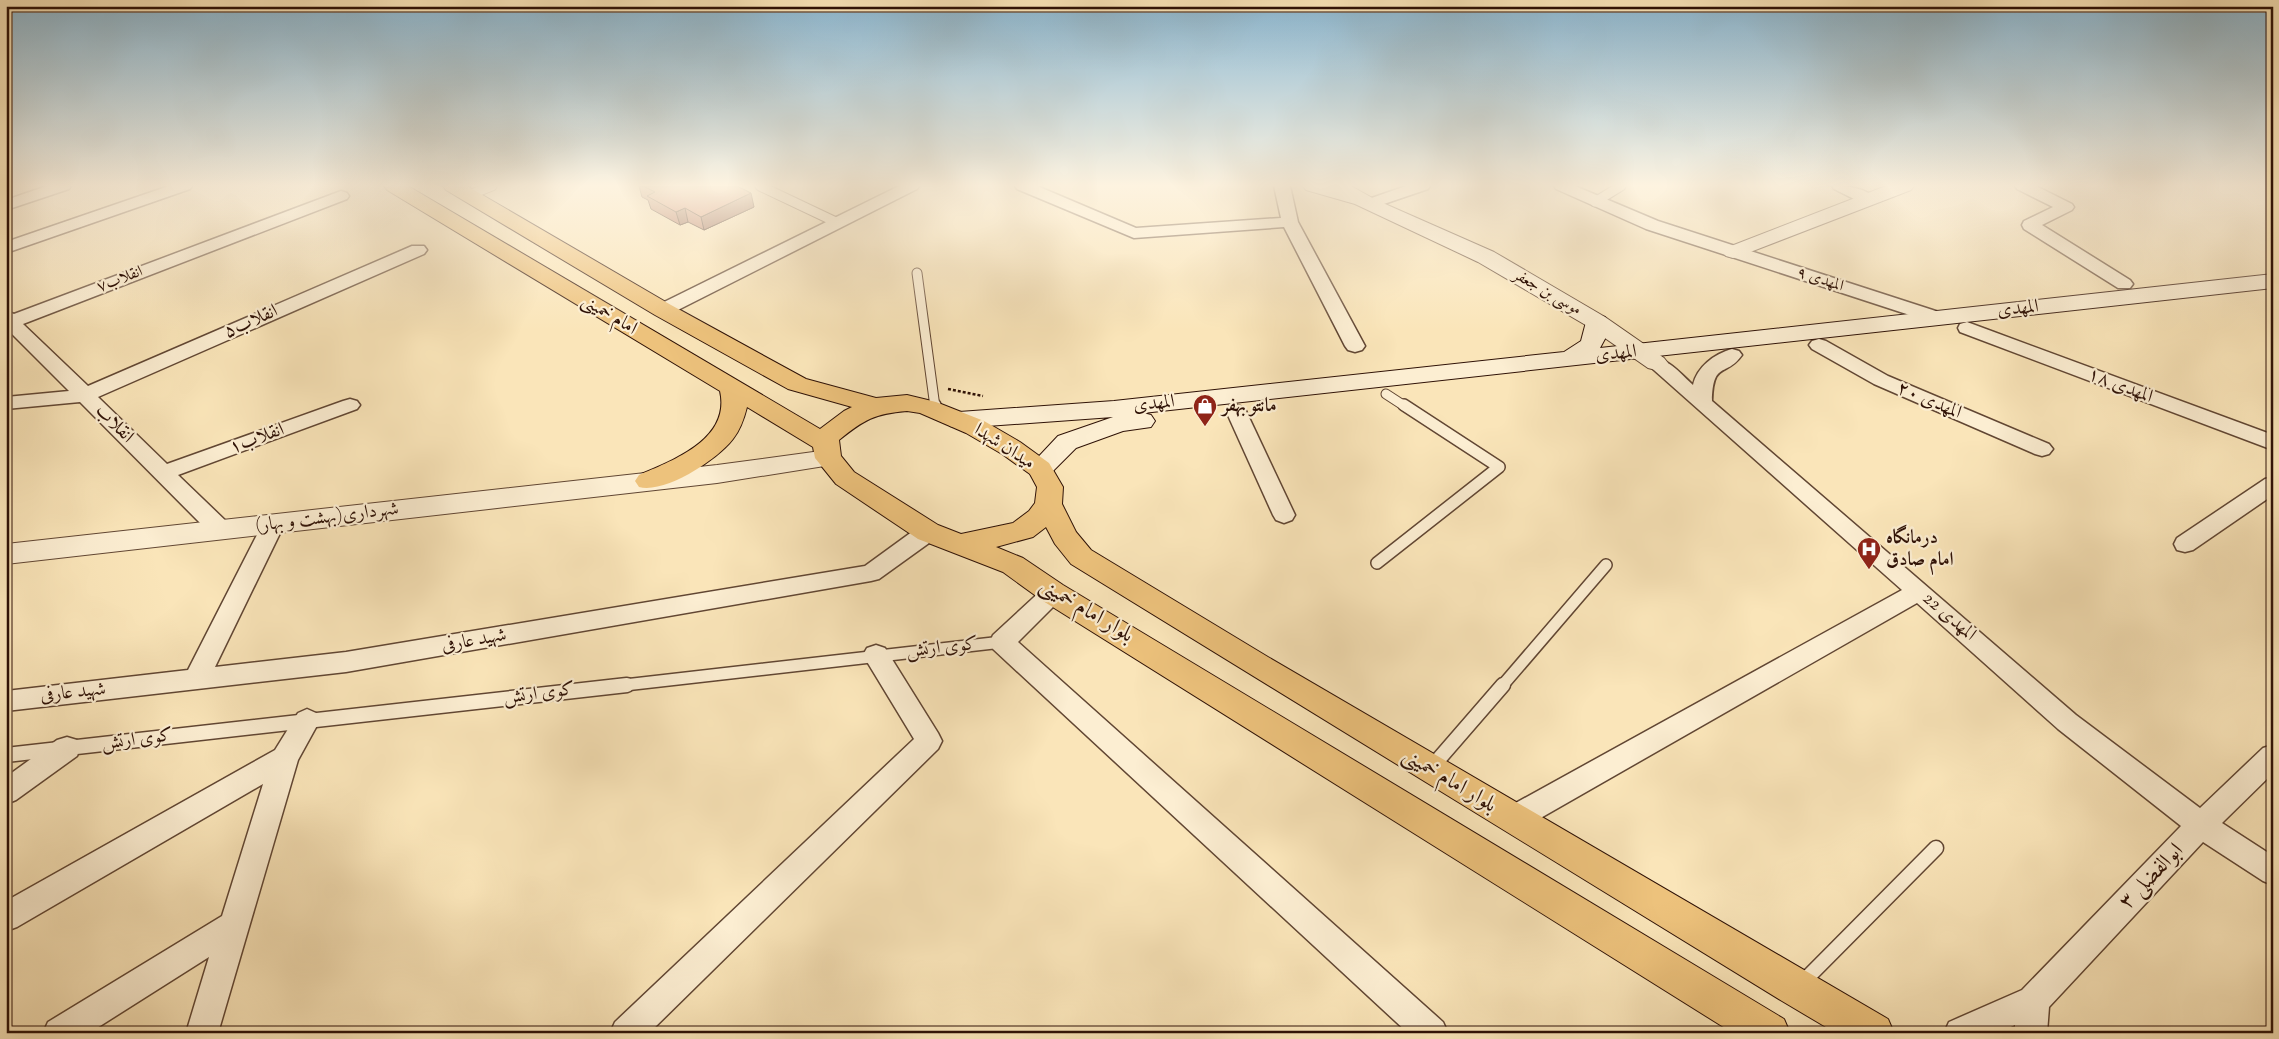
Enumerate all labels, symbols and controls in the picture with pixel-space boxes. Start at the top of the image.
street label: انقلاب۷ [94,261,146,299]
street label: المهدی ۹ [1794,262,1846,298]
street label: موسی بن جعفر [1507,263,1585,322]
street label: امام خمینی [575,288,642,343]
street label: المهدی [1996,293,2040,325]
street label: انقلاب۵ [220,298,282,346]
street label: المهدی [1594,338,1638,370]
street label: المهدی ۱۸ [2083,361,2157,411]
street label: المهدی ۲۰ [1892,375,1966,427]
street label: المهدی [1132,388,1176,420]
shop icon: مانتو بهفر [1192,393,1218,427]
place label: مانتو بهفر [1220,393,1277,420]
street label: انقلاب [88,398,140,450]
street label: انقلاب۱ [226,417,288,461]
street label: میدان شهدا [968,417,1040,477]
street label: شهرداری(بهشت و بهار) [254,496,400,540]
place label: درمانگاه امام صادق [1886,524,1954,576]
hospital icon: درمانگاه امام صادق [1856,536,1882,570]
street label: بلوار امام خمینی [1032,570,1139,653]
street label: المهدی 22 [1916,586,1982,648]
street label: شهید عارفی [439,622,509,660]
street label: کوی ارتش [905,631,979,665]
street label: شهید عارفی [39,676,107,710]
street label: کوی ارتش [502,676,576,712]
street label: کوی ارتش [100,722,174,758]
street label: بلوار امام خمینی [1395,740,1502,823]
street label: ابوالفضلی ۳ [2112,837,2192,917]

